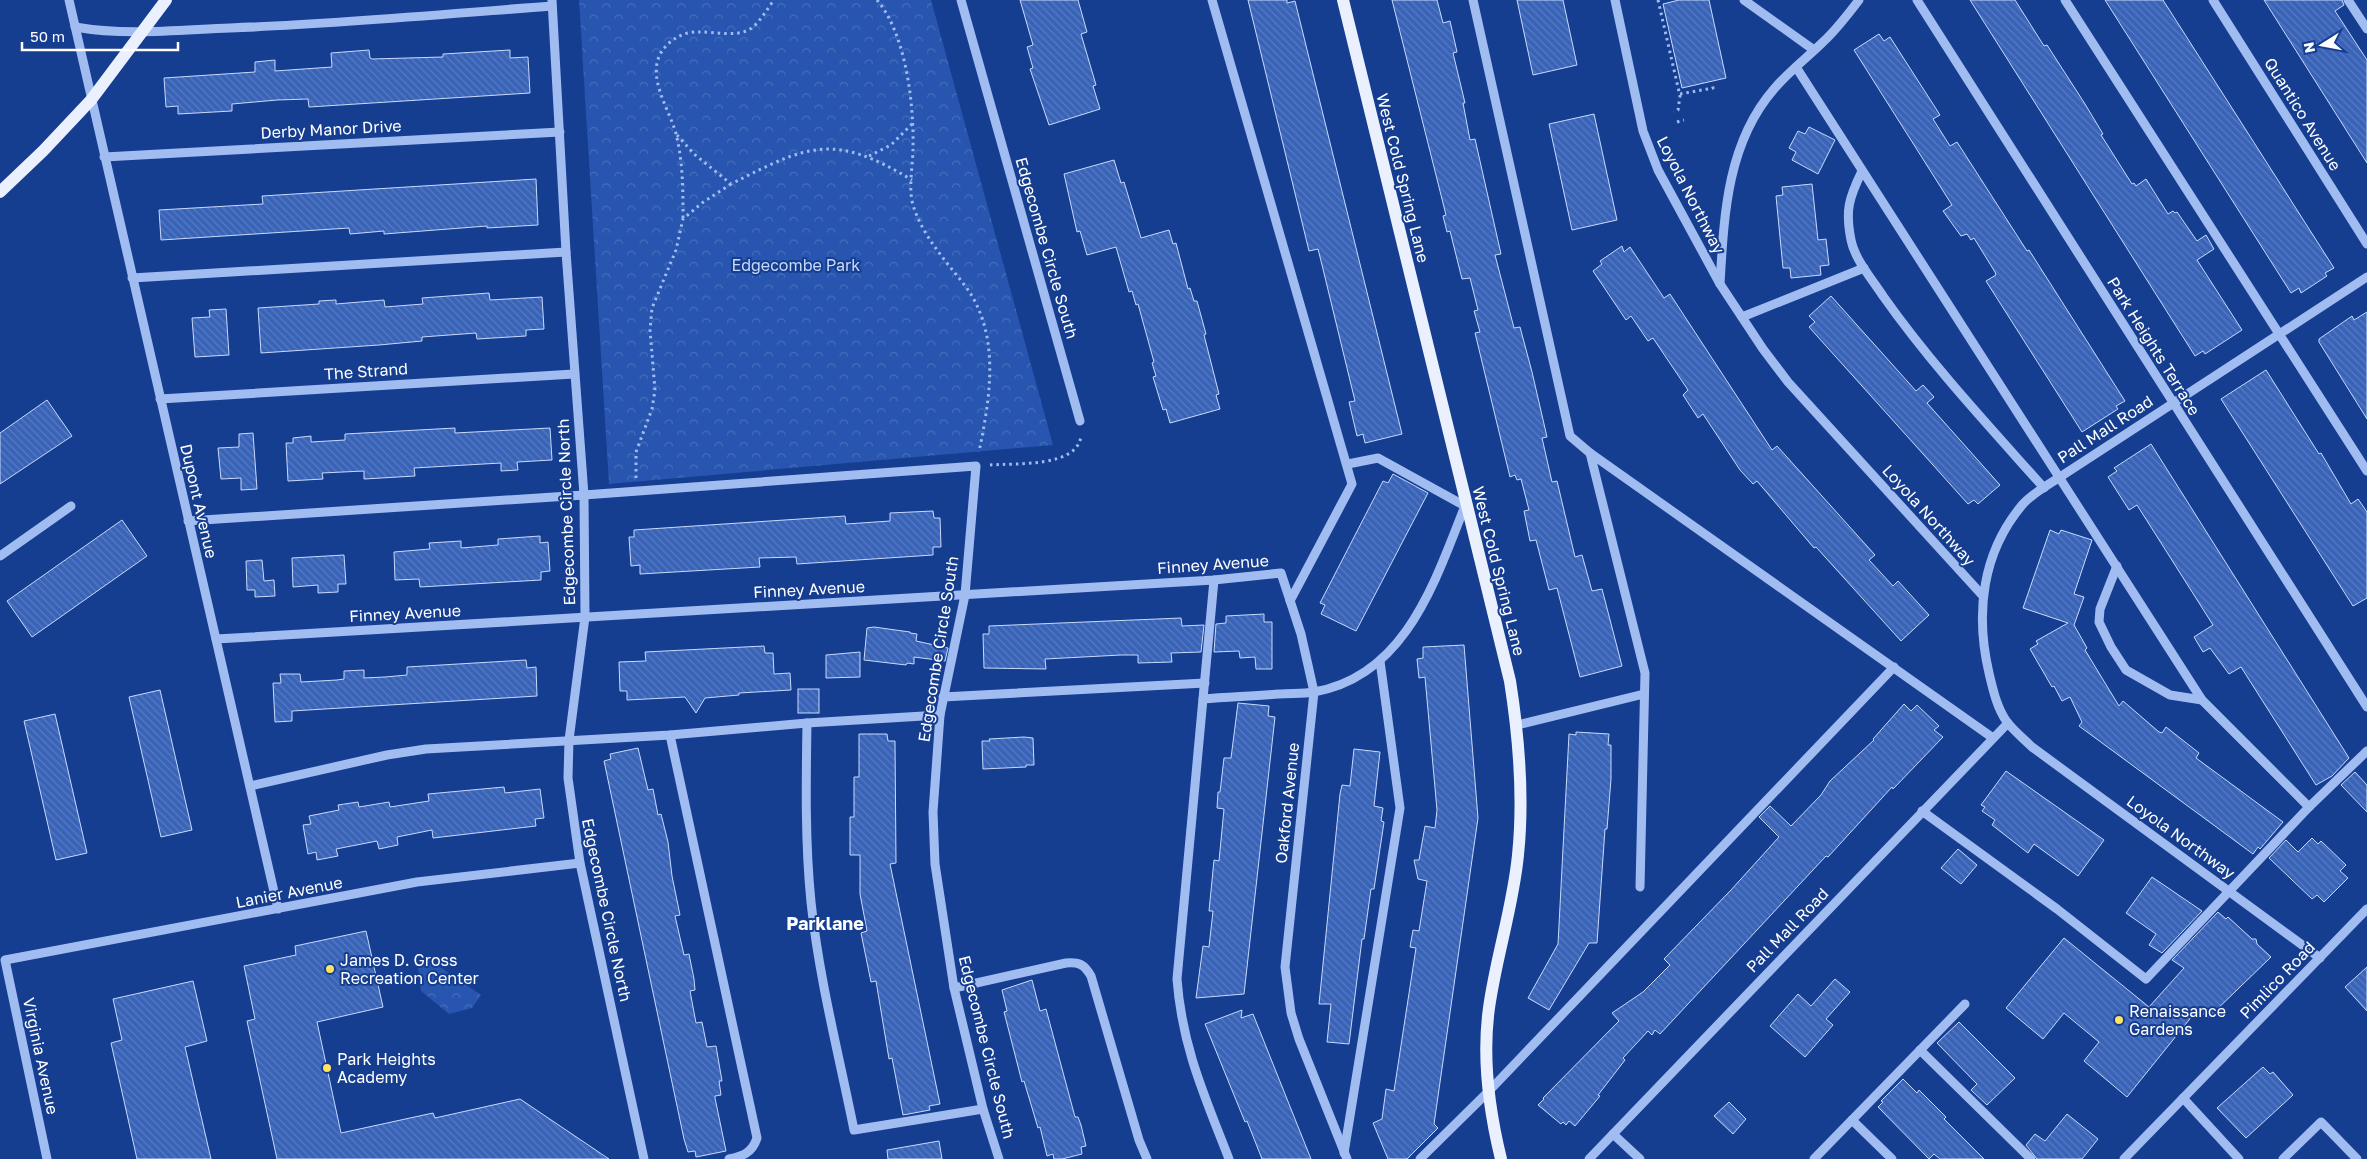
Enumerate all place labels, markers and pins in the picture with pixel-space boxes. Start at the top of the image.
place label: James D. Gross Recreation Center [340,950,479,988]
marker: James D. Gross Recreation Center [324,963,336,975]
place label: Renaissance Gardens [2129,1001,2226,1039]
marker: Renaissance Gardens [2113,1014,2125,1026]
place label: Park Heights Academy [337,1049,436,1087]
marker: Park Heights Academy [321,1062,333,1074]

